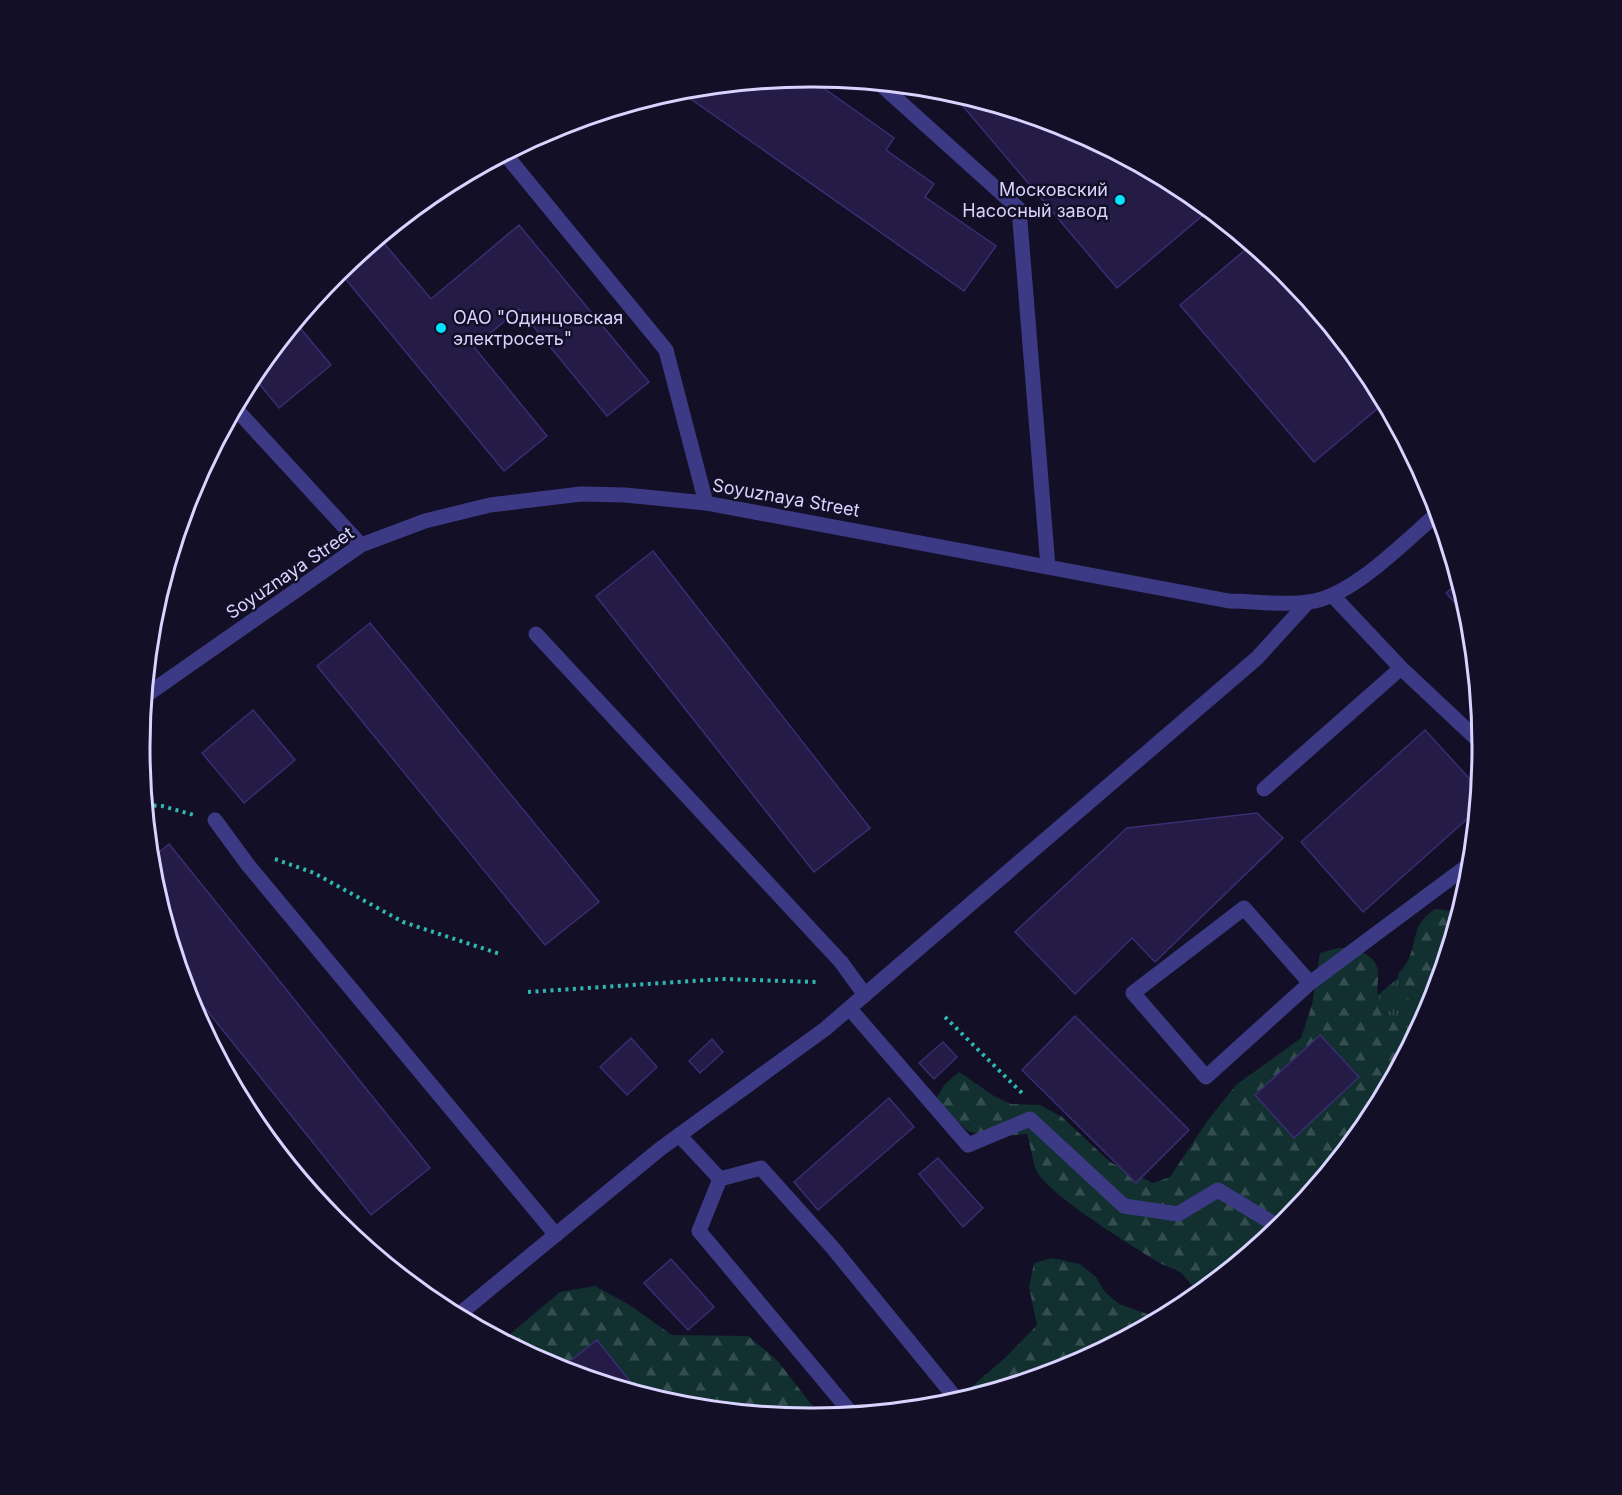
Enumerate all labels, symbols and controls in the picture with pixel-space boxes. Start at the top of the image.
place label: Московский Насосный завод [962,179,1108,221]
marker: Московский Насосный завод [1113,193,1127,207]
place label: ОАО "Одинцовская электросеть" [453,307,623,349]
marker: ОАО "Одинцовская электросеть" [434,321,448,335]
street label: Soyuznaya Street [711,474,861,521]
street label: Soyuznaya Street [222,522,358,623]

